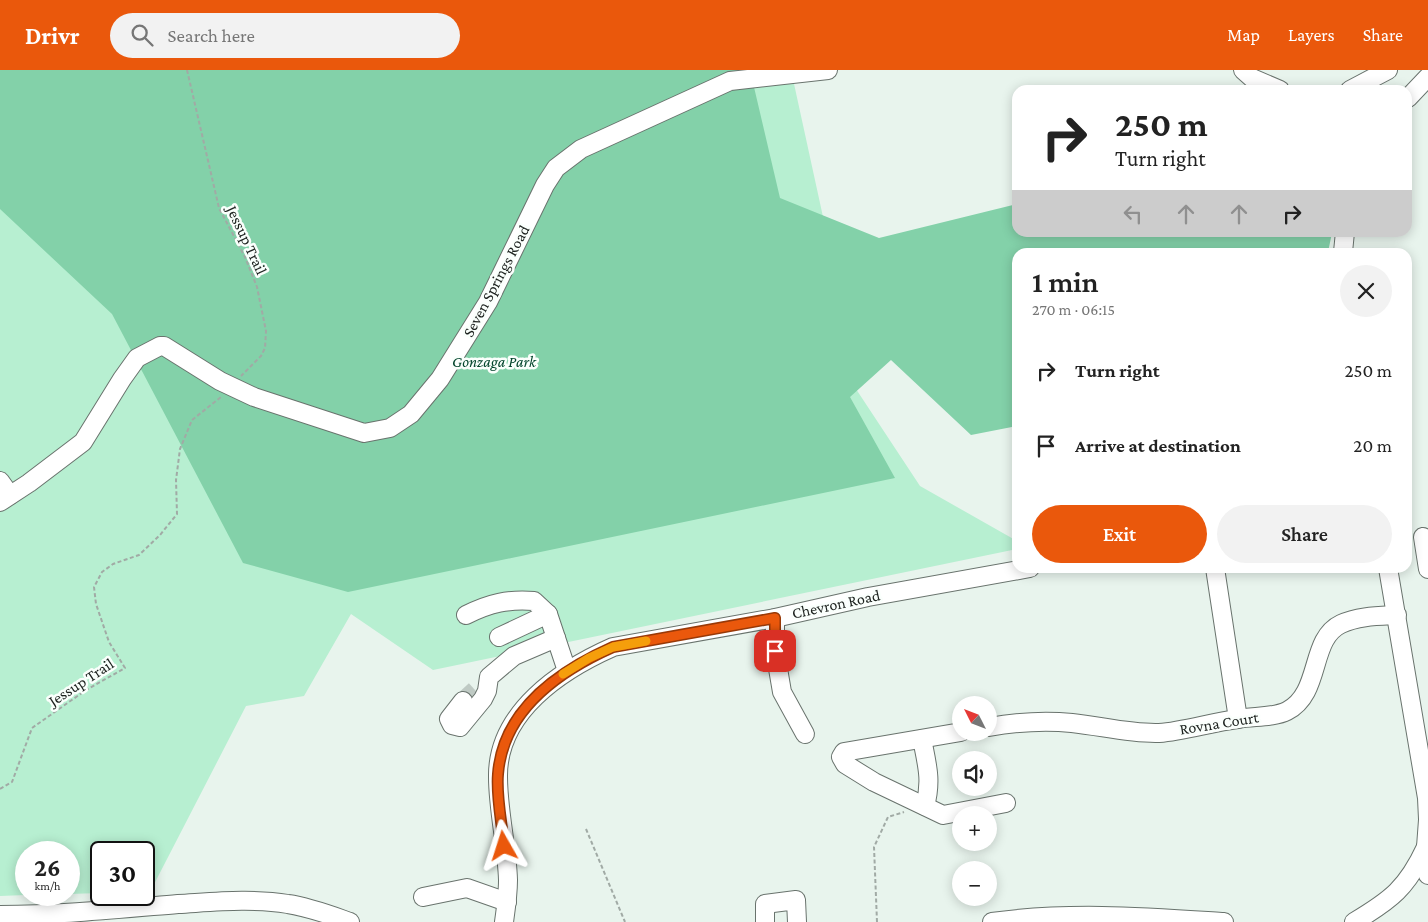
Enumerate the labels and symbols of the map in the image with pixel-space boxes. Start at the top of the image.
street label: Jessup Trail [222,201,270,278]
street label: Seven Springs Road [459,222,534,340]
park label: Gonzaga Park [452,353,537,371]
street label: Chevron Road [790,586,882,622]
pin [754,630,796,672]
street label: Jessup Trail [44,655,117,711]
north arrow [952,696,998,741]
street label: Rovna Court [1178,708,1260,738]
position arrow [477,819,529,871]
speed limit sign: 30 [90,841,155,906]

